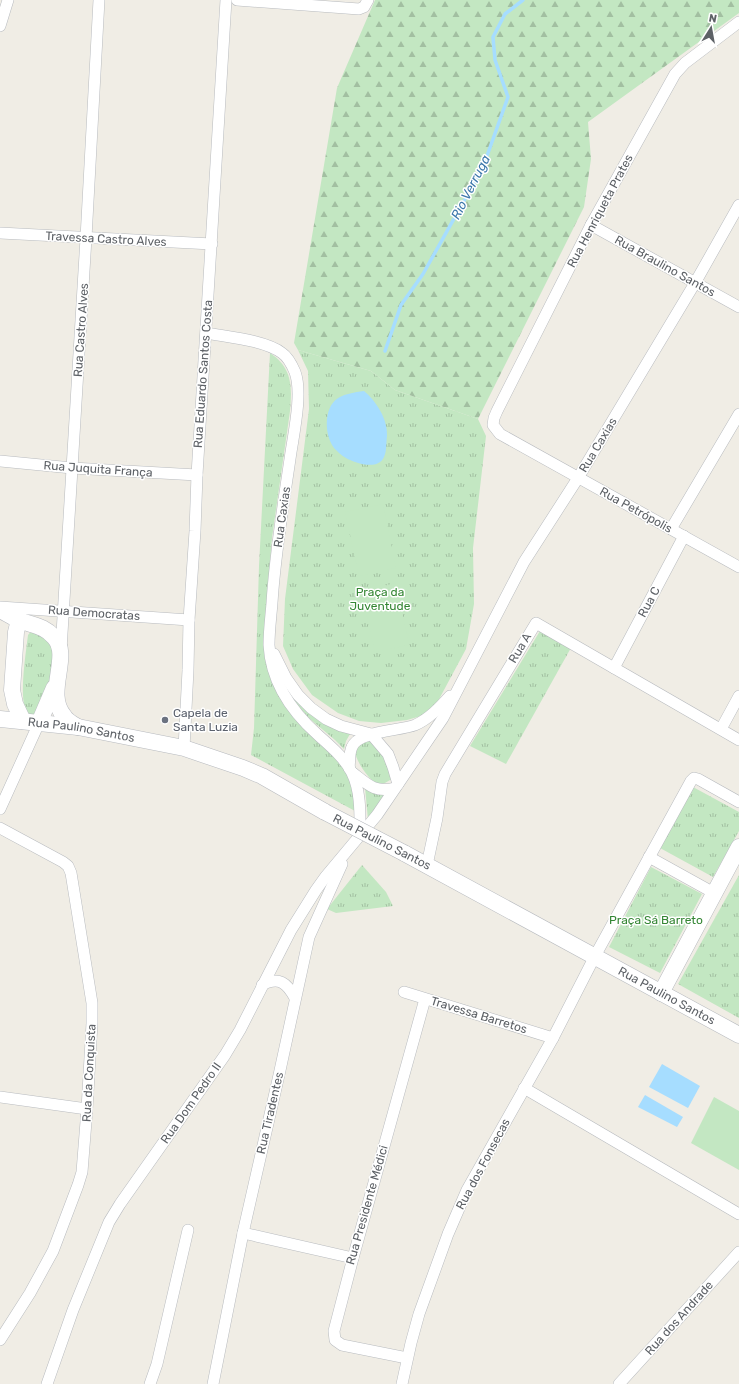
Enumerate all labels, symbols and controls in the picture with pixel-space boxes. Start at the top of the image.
north arrow [691,8,731,48]
text: N [708,12,718,26]
water label: Rio Verruga [448,152,494,222]
street label: Rua Henriqueta Prates [564,152,636,270]
street label: Travessa Castro Alves [45,229,167,249]
street label: Rua Braulino Santos [612,233,718,299]
street label: Rua Castro Alves [71,283,91,377]
street label: Rua Eduardo Santos Costa [191,299,215,449]
street label: Rua Caxias [576,415,620,475]
street label: Rua Juquita França [43,458,153,480]
street label: Rua Petrópolis [597,484,675,536]
street label: Rua Caxias [271,486,293,548]
street label: Rua C [635,584,663,620]
park label: Praça da Juventude [350,585,411,613]
street label: Rua Democratas [47,603,141,623]
street label: Rua A [506,631,534,665]
place label: Capela de Santa Luzia [173,706,238,734]
street label: Rua Paulino Santos [27,715,136,745]
marker: Capela de Santa Luzia [160,715,170,725]
street label: Rua Paulino Santos [331,811,433,873]
park label: Praça Sá Barreto [609,913,703,927]
street label: Rua Paulino Santos [616,964,718,1028]
street label: Travessa Barretos [429,994,529,1036]
street label: Rua da Conquista [79,1024,99,1122]
street label: Rua Dom Pedro II [158,1060,224,1146]
street label: Rua Tiradentes [254,1071,286,1155]
street label: Rua dos Fonsecas [453,1116,513,1212]
street label: Rua Presidente Médici [343,1144,391,1266]
street label: Rua dos Andrade [642,1278,716,1358]

